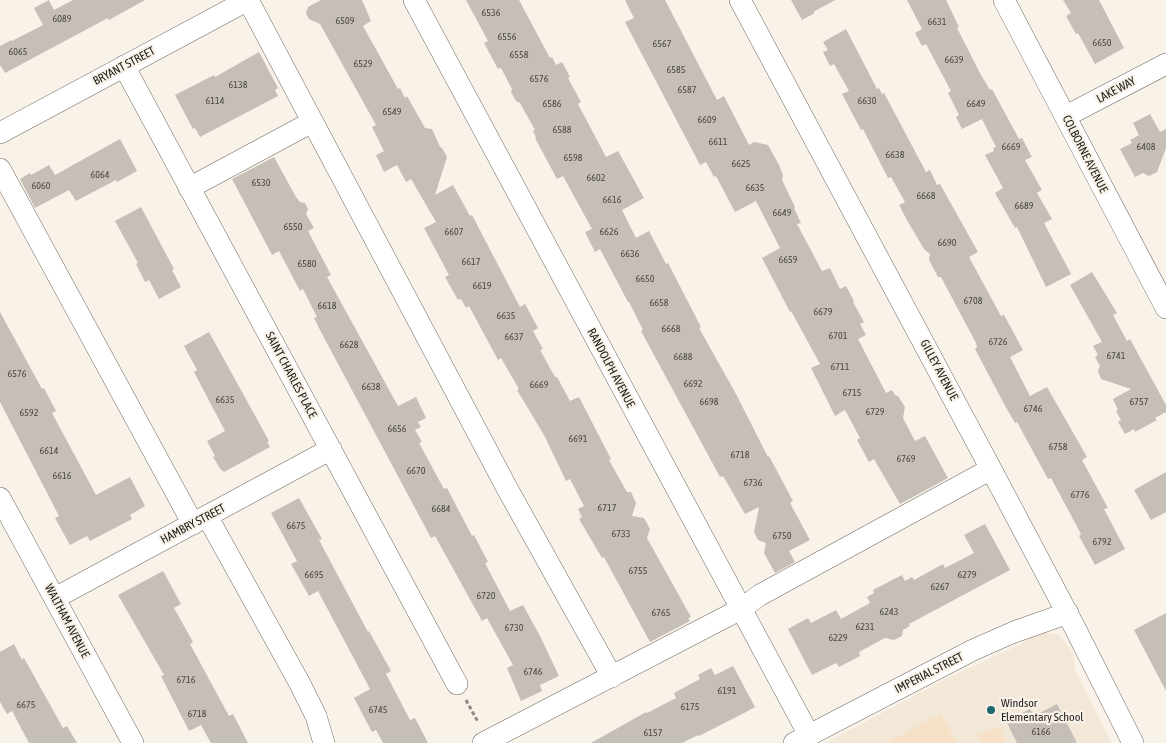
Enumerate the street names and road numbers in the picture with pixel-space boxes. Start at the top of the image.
street label: BRYANT STREET [91,44,157,88]
street label: LAKE WAY [1094,74,1138,106]
street label: COLBORNE AVENUE [1059,113,1111,195]
street label: RANDOLPH AVENUE [584,326,638,410]
street label: SAINT CHARLES PLACE [262,329,320,421]
street label: GILLEY AVENUE [917,337,961,403]
street label: HAMBRY STREET [158,501,228,547]
street label: WALTHAM AVENUE [41,582,93,660]
street label: IMPERIAL STREET [892,650,966,696]

